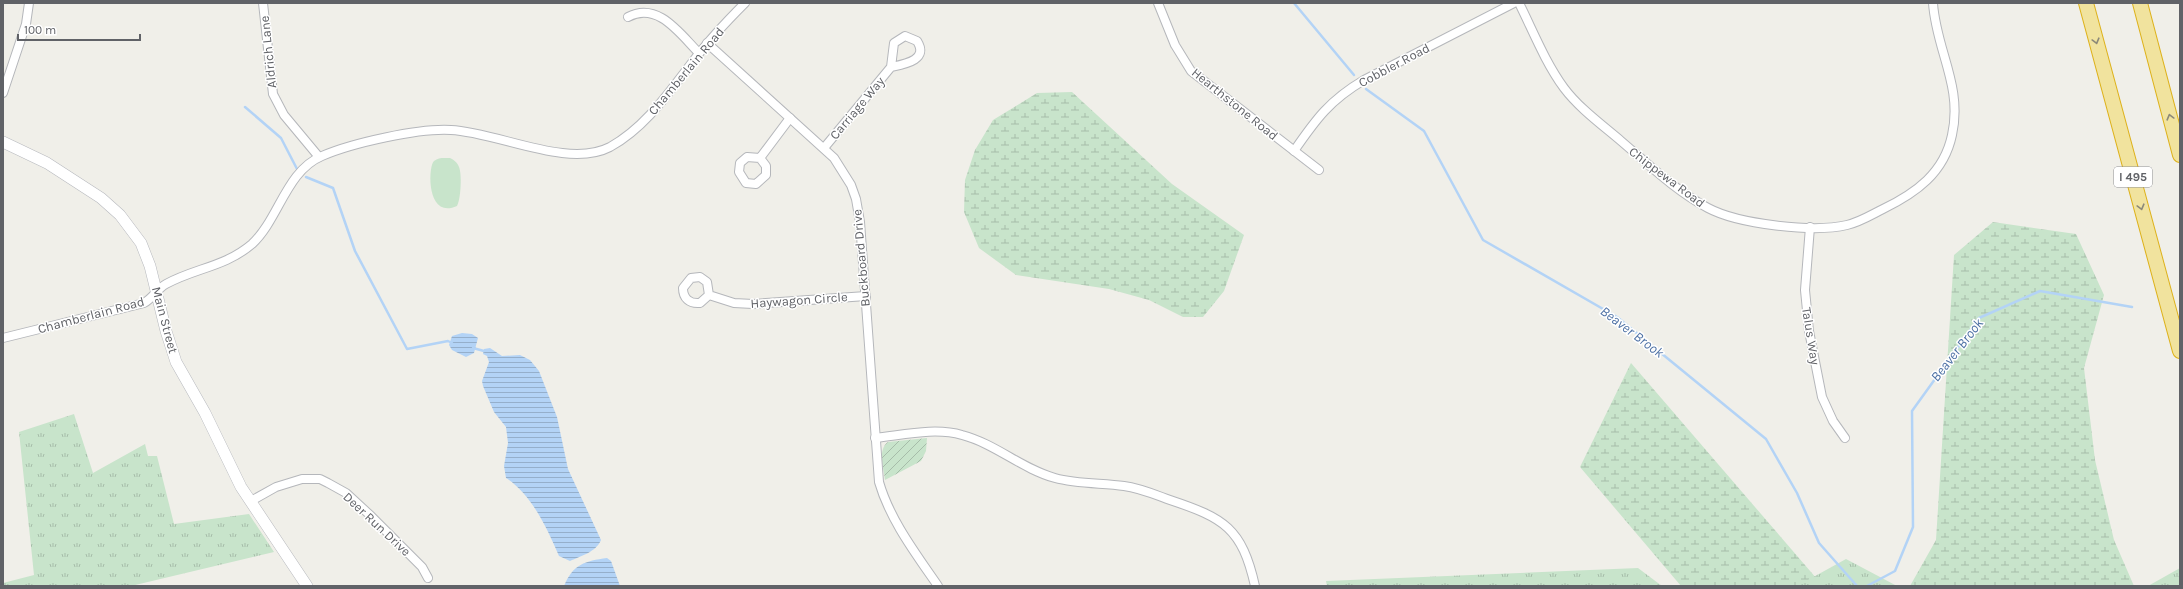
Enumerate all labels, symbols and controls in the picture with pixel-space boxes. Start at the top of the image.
street label: Aldrich Lane [257,15,279,89]
scale bar [18,16,140,42]
text: 100 m [24,23,56,37]
street label: Chamberlain Road [645,24,727,118]
one-way arrow [2091,37,2100,44]
street label: Cobbler Road [1356,40,1432,90]
street label: Hearthstone Road [1189,65,1281,143]
street label: Carriage Way [826,74,888,142]
one-way arrow [2166,114,2175,121]
street label: Chippewa Road [1626,144,1708,210]
road number: I 495 [2114,167,2152,187]
one-way arrow [2136,203,2145,210]
street label: Buckboard Drive [849,208,873,307]
street label: Main Street [149,285,181,355]
street label: Haywagon Circle [750,289,848,311]
street label: Chamberlain Road [36,294,146,336]
water label: Beaver Brook [1597,302,1668,362]
street label: Talus Way [1799,306,1823,366]
water label: Beaver Brook [1927,314,1987,385]
street label: Deer Run Drive [340,489,414,559]

